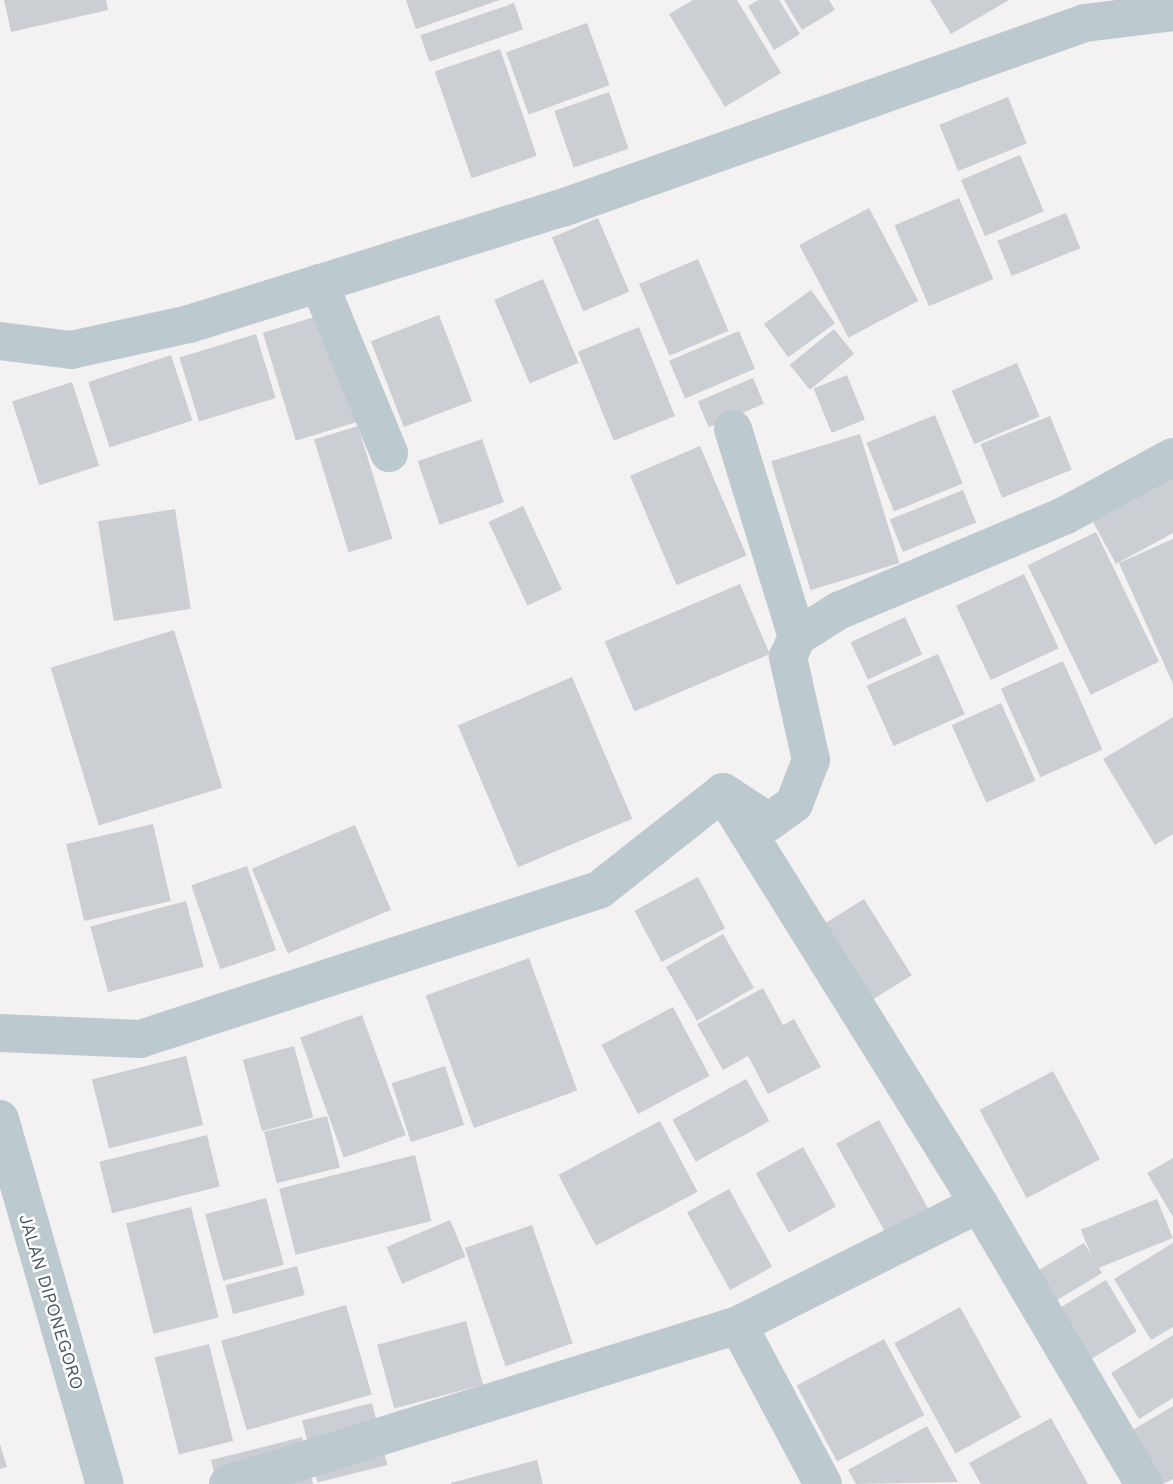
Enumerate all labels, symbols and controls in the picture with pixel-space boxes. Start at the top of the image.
street label: JALAN DIPONEGORO [14,1212,88,1392]

